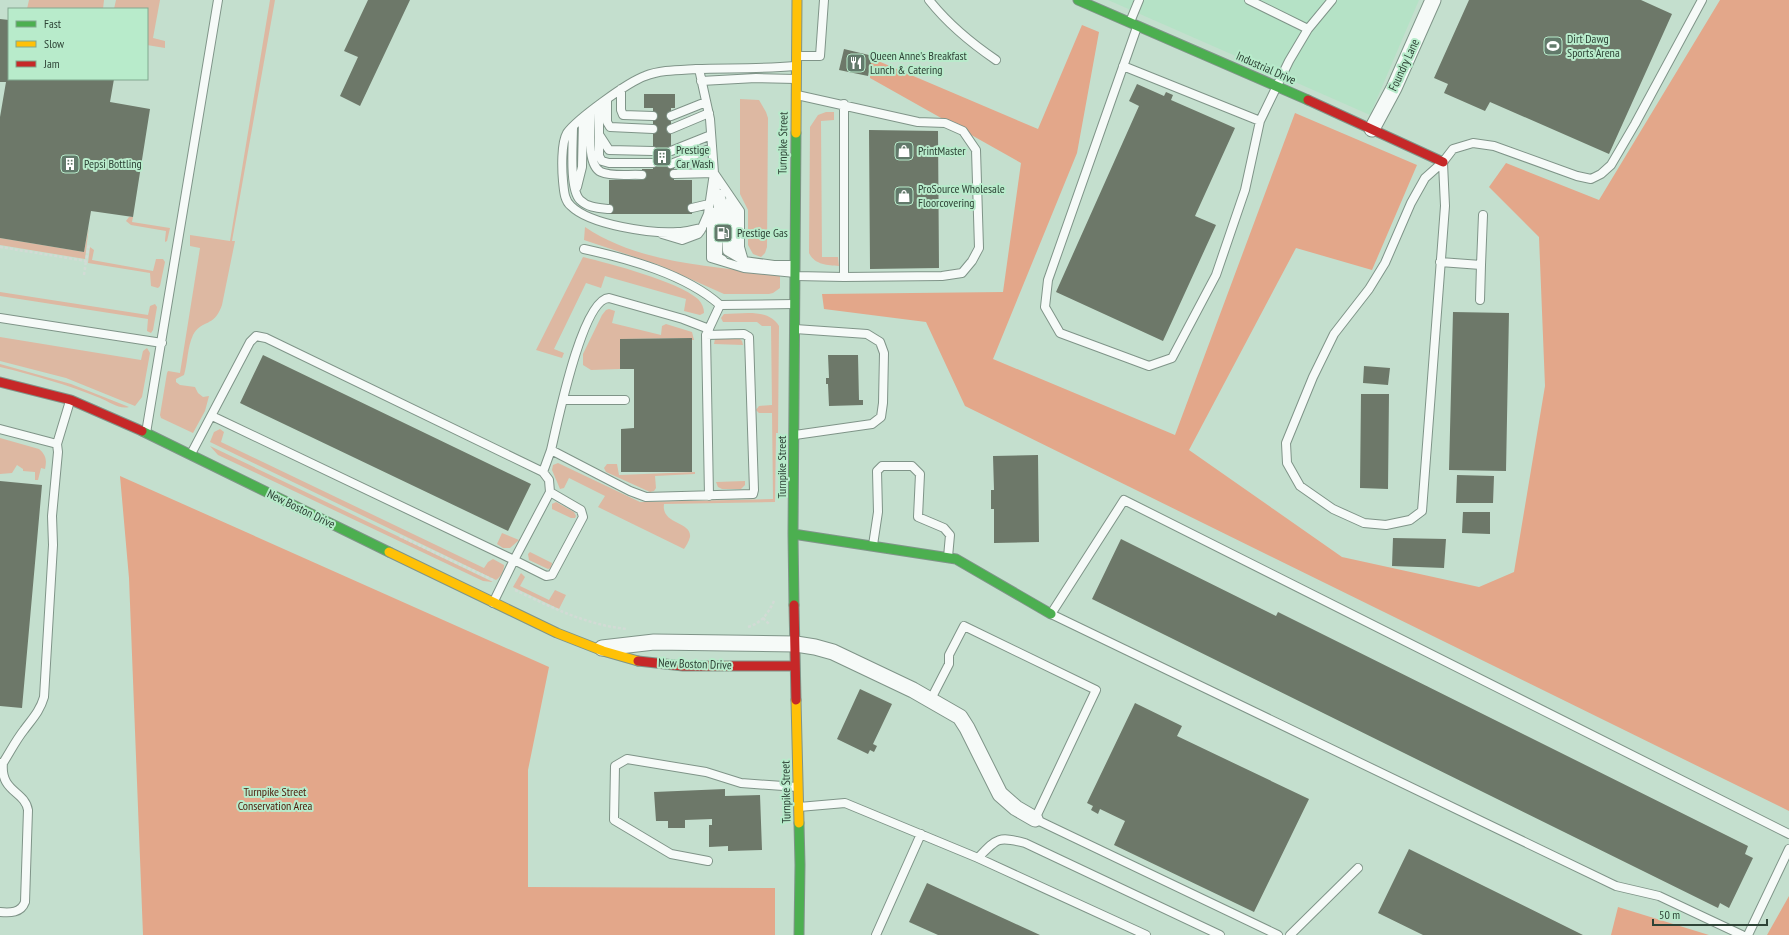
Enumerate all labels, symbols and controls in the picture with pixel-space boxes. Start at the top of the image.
legend [8,8,148,80]
text: Fast [44,16,62,31]
place label: Dirt Dawg Sports Arena [1567,31,1620,60]
sports icon: Dirt Dawg Sports Arena [1542,35,1564,57]
text: Slow [44,36,65,51]
street label: Foundry Lane [1385,36,1422,93]
place label: Queen Anne's Breakfast Lunch & Catering [870,48,968,77]
street label: Industrial Drive [1234,48,1298,87]
restaurant icon: Queen Anne's Breakfast Lunch & Catering [845,52,867,74]
text: Jam [43,56,60,71]
street label: Turnpike Street [774,111,791,175]
shop icon: PrintMaster [893,140,915,162]
place label: Prestige Car Wash [676,142,714,171]
place label: PrintMaster [918,143,966,158]
building icon: Prestige Car Wash [651,146,673,168]
building icon: Pepsi Bottling [59,153,81,175]
place label: Pepsi Bottling [84,156,142,171]
place label: ProSource Wholesale Floorcovering [918,181,1005,210]
shop icon: ProSource Wholesale Floorcovering [893,185,915,207]
fuel station icon: Prestige Gas [712,222,734,244]
place label: Prestige Gas [737,225,788,240]
street label: Turnpike Street [774,435,789,498]
street label: New Boston Drive [265,486,338,531]
street label: New Boston Drive [658,655,732,672]
street label: Turnpike Street [777,760,794,824]
park label: Turnpike Street Conservation Area [238,784,313,813]
scale bar [1653,901,1767,927]
text: 50 m [1659,907,1680,922]

